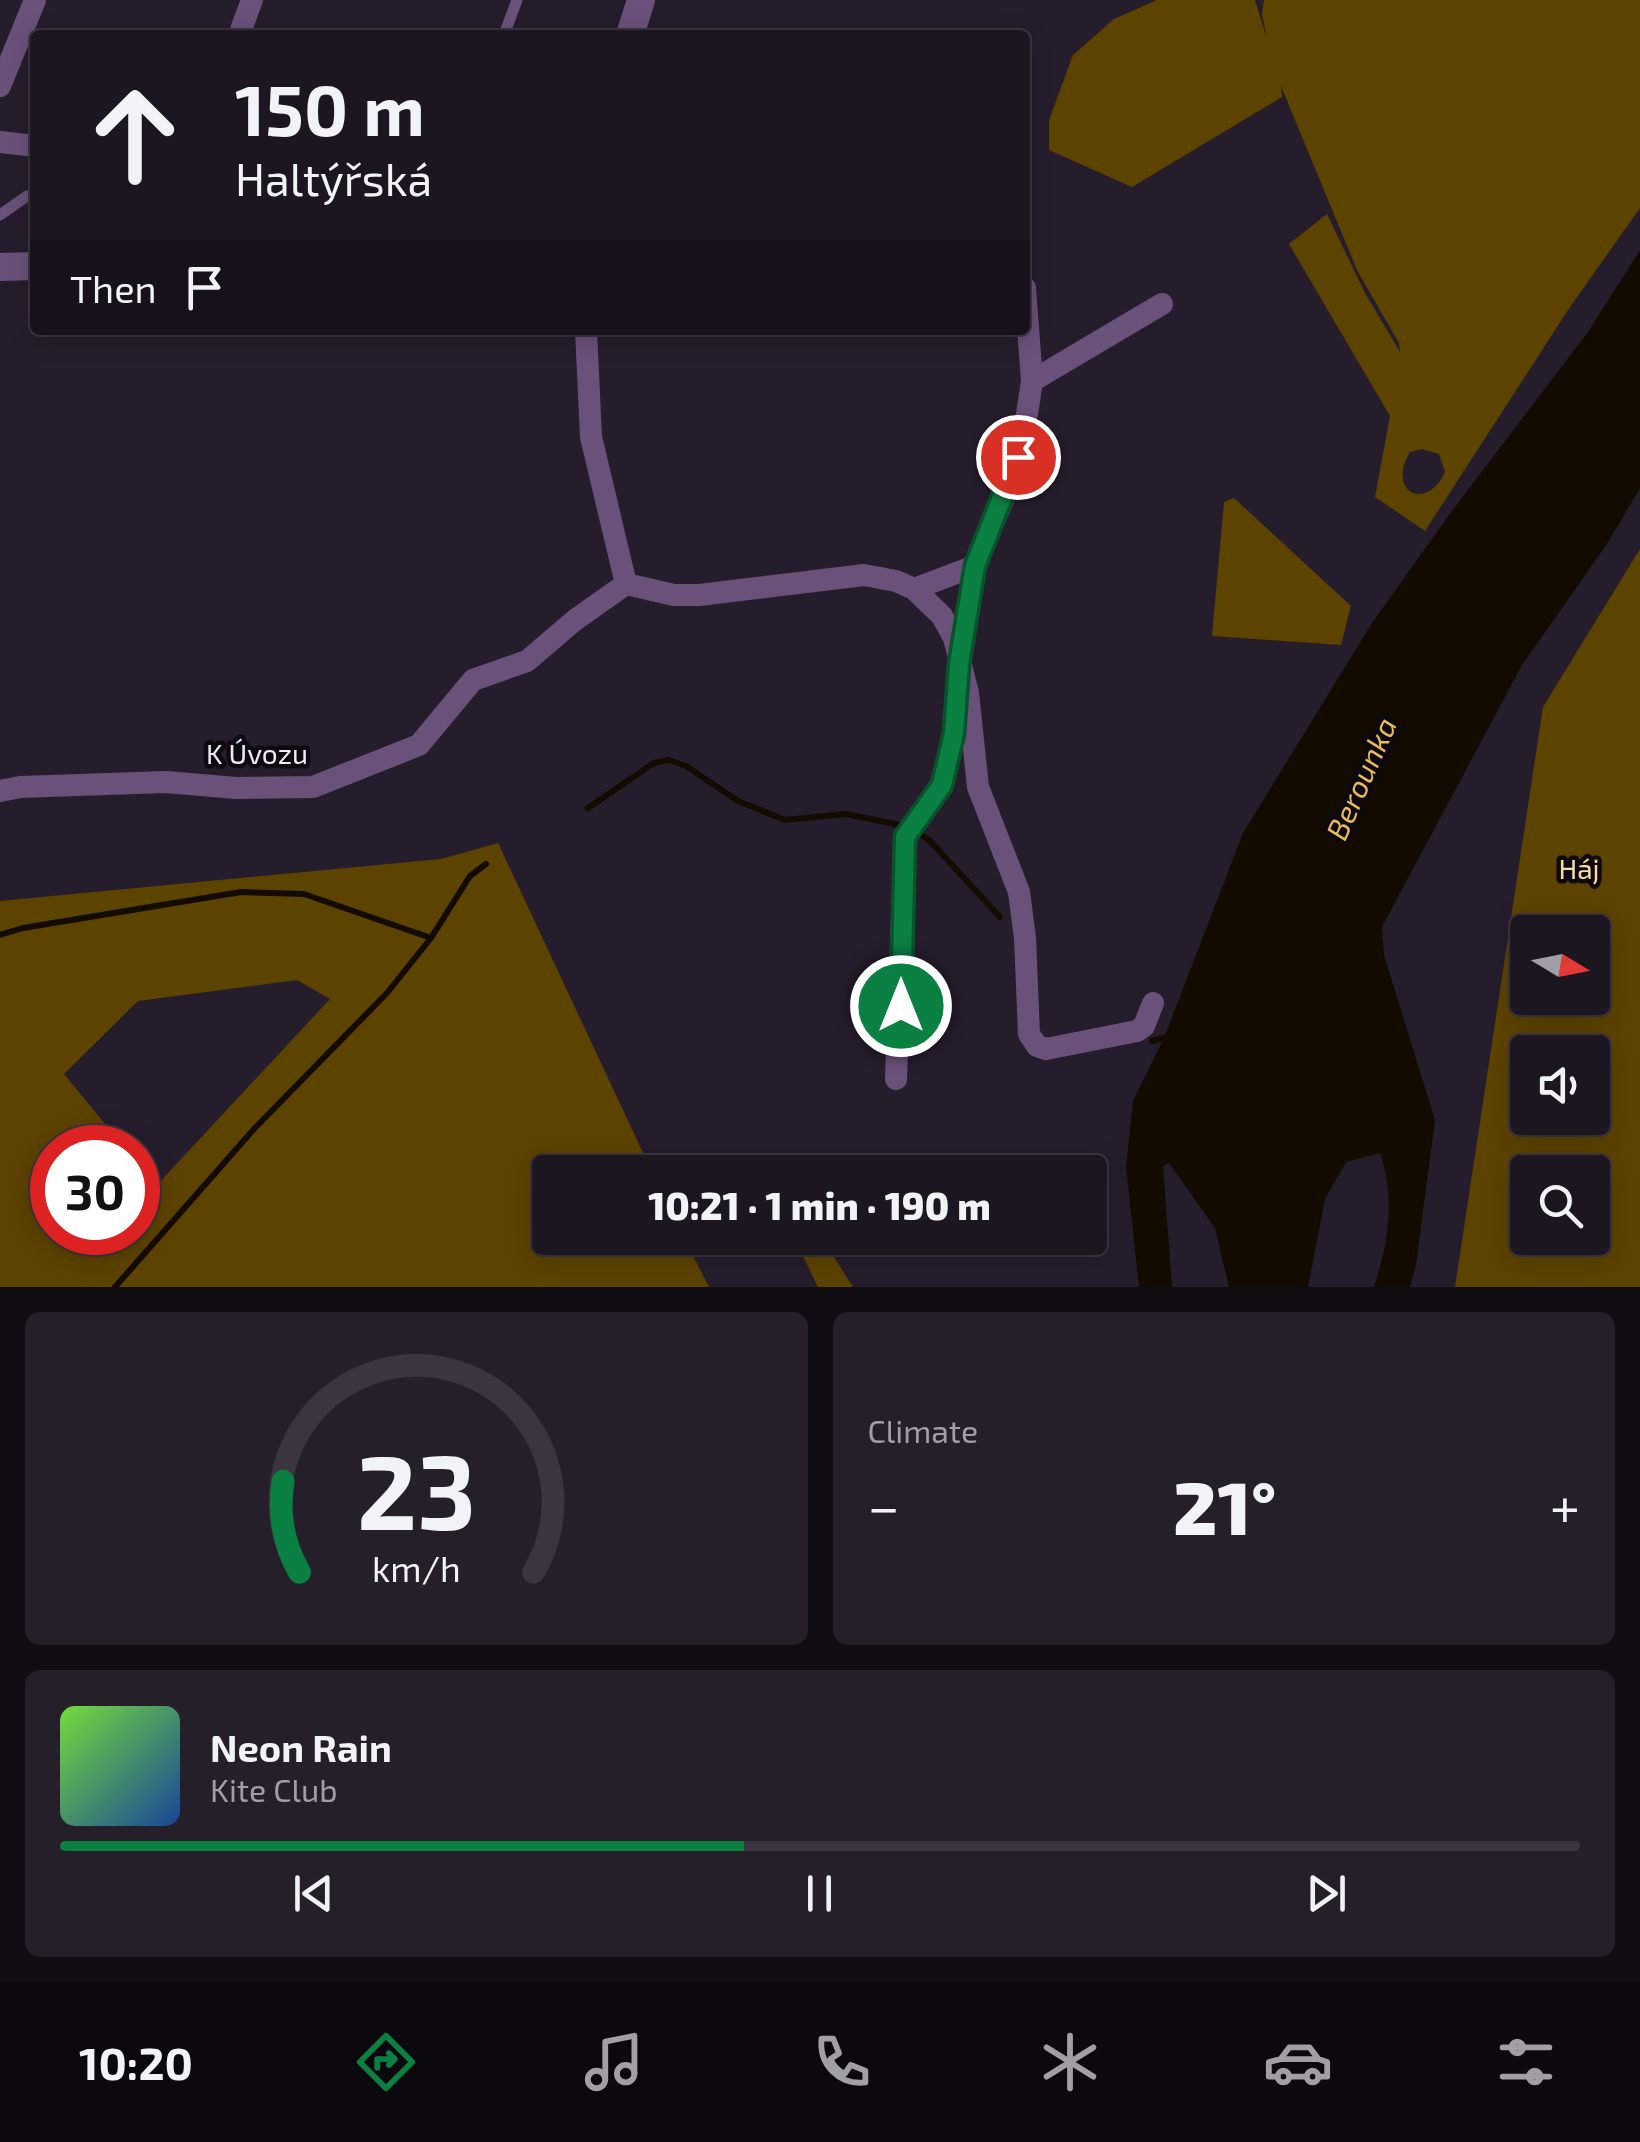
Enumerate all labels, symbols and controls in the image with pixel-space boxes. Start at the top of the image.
text: 150 m [235,66,425,150]
icon: ahead [70,70,200,200]
text: Haltýřská [235,151,432,205]
icon: arrive [177,260,232,315]
text: Then [70,265,157,311]
pin [976,415,1061,500]
icon: arrive [991,430,1046,485]
water label: Berounka [1317,711,1403,845]
street label: K Úvozu [206,736,308,770]
park label: Háj [1558,851,1600,885]
north arrow [1510,915,1610,1015]
map controls [1510,915,1610,1255]
position arrow [849,954,953,1058]
button: sound [1510,1035,1610,1135]
speed limit sign: 30 [30,1125,160,1255]
button: search [1510,1155,1610,1255]
text: 10:21 · 1 min · 190 m [648,1182,991,1228]
text: Climate [868,1411,978,1449]
text: 23 [357,1426,476,1551]
text: 21° [1173,1460,1276,1550]
text: − [868,1472,900,1538]
text: + [1550,1472,1580,1538]
text: km/h [372,1546,461,1589]
text: Neon Rain [210,1724,392,1770]
text: Kite Club [210,1770,338,1808]
icon: previous [286,1866,341,1921]
icon: pause [792,1866,847,1921]
icon: next [1299,1866,1354,1921]
icon: directions [351,2027,421,2097]
icon: music [579,2027,649,2097]
icon: phone [807,2027,877,2097]
icon: climate [1035,2027,1105,2097]
icon: car [1263,2027,1333,2097]
icon: filters [1491,2027,1561,2097]
text: 10:20 [79,2035,193,2089]

